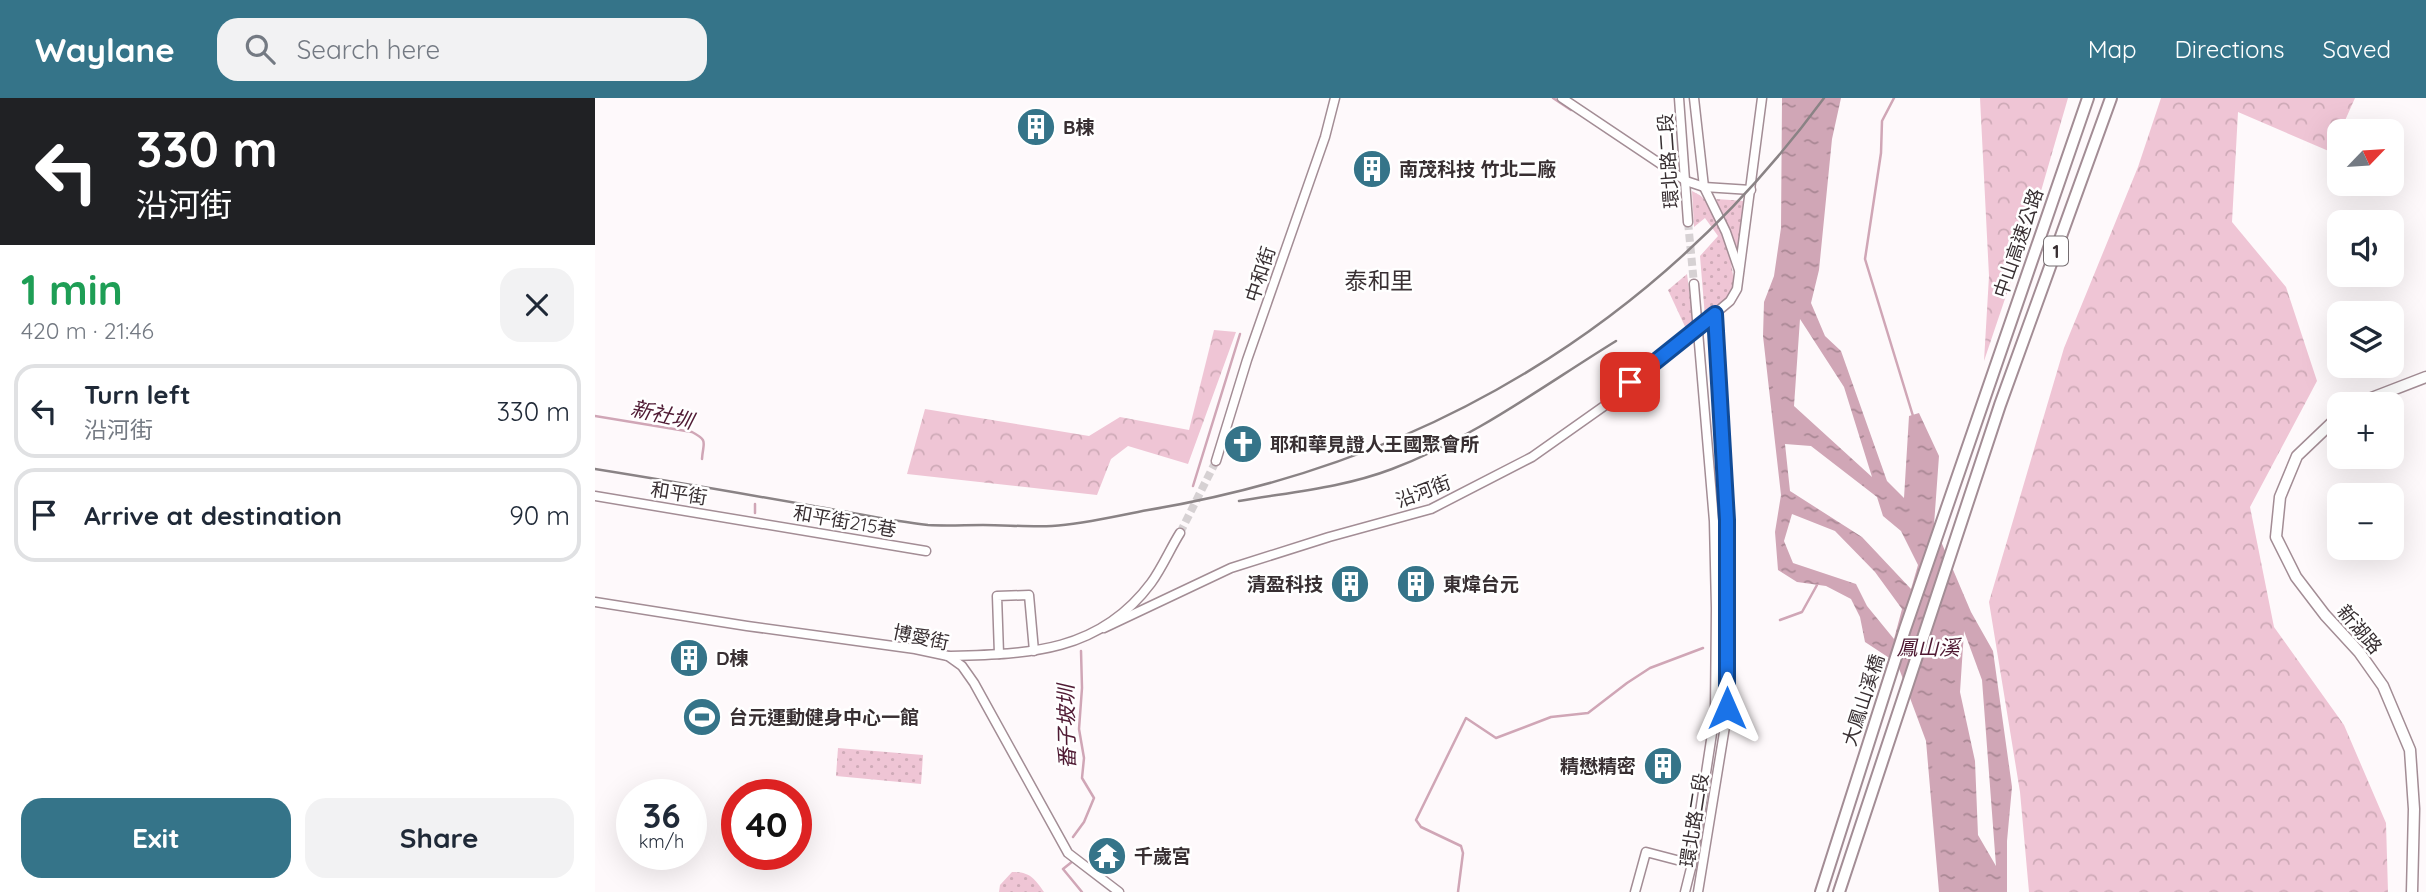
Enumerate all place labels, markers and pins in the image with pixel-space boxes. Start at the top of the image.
building icon: B棟 [1015,106,1057,148]
place label: B棟 [1063,115,1094,139]
building icon: 南茂科技 竹北二廠 [1351,148,1393,190]
place label: 南茂科技 竹北二廠 [1399,157,1556,181]
pin [1600,352,1660,412]
church icon: 耶和華見證人王國聚會所 [1222,423,1264,465]
place label: 耶和華見證人王國聚會所 [1270,432,1479,456]
building icon: 清盈科技 [1329,563,1371,605]
building icon: 東煒台元 [1395,563,1437,605]
place label: 清盈科技 [1247,572,1323,596]
place label: 東煒台元 [1443,572,1519,596]
building icon: D棟 [668,637,710,679]
place label: D棟 [716,646,749,670]
sports icon: 台元運動健身中心一館 [681,696,723,738]
place label: 台元運動健身中心一館 [729,705,919,729]
building icon: 精懋精密 [1642,745,1684,787]
place label: 精懋精密 [1560,754,1636,778]
temple icon: 千歲宮 [1086,835,1128,877]
place label: 千歲宮 [1134,844,1191,868]

